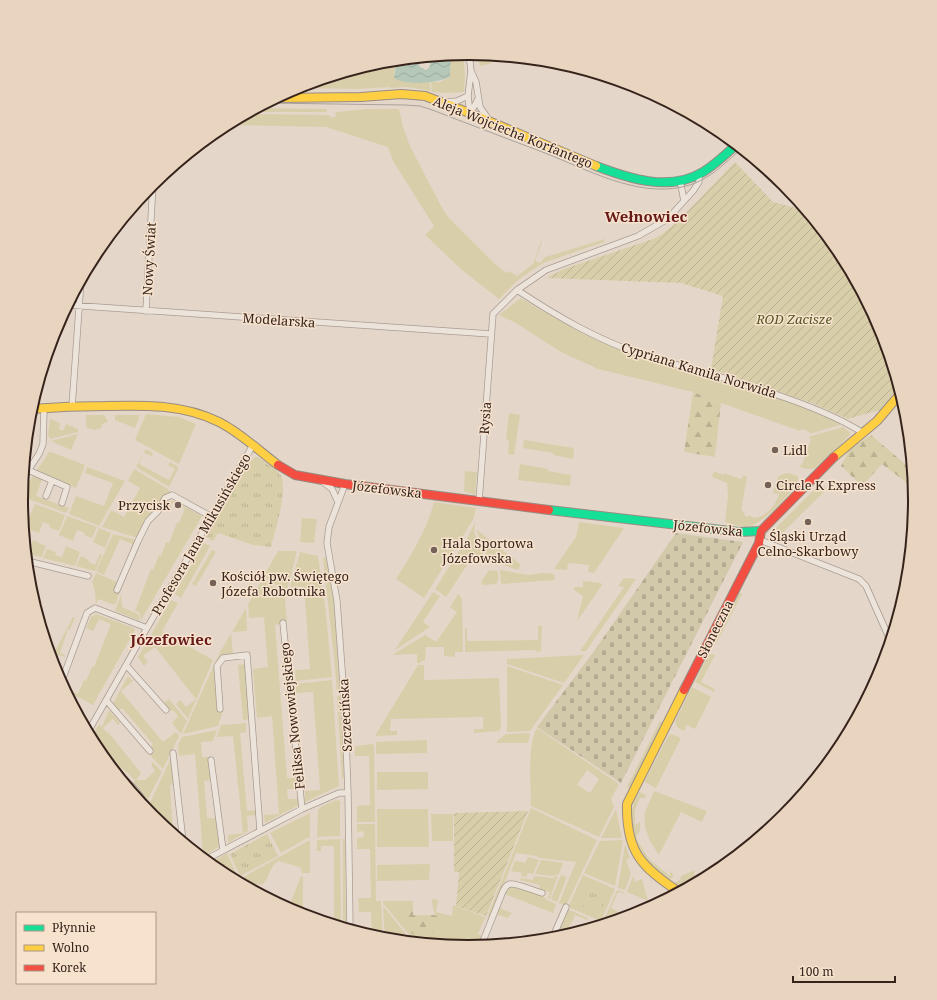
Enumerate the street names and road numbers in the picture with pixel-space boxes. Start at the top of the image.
street label: Aleja Wojciecha Korfantego [430,92,596,172]
street label: Nowy Świat [138,221,160,296]
street label: Modelarska [242,308,316,332]
street label: Cypriana Kamila Norwida [619,338,779,402]
street label: Rysia [475,401,495,435]
street label: Profesora Jana Mikusińskiego [147,450,255,618]
street label: Józefowska [350,476,423,502]
street label: Józefowska [671,515,744,541]
street label: Słoneczna [693,597,737,661]
street label: Feliksa Nowowiejskiego [275,642,309,790]
street label: Szczecińska [334,678,356,752]

